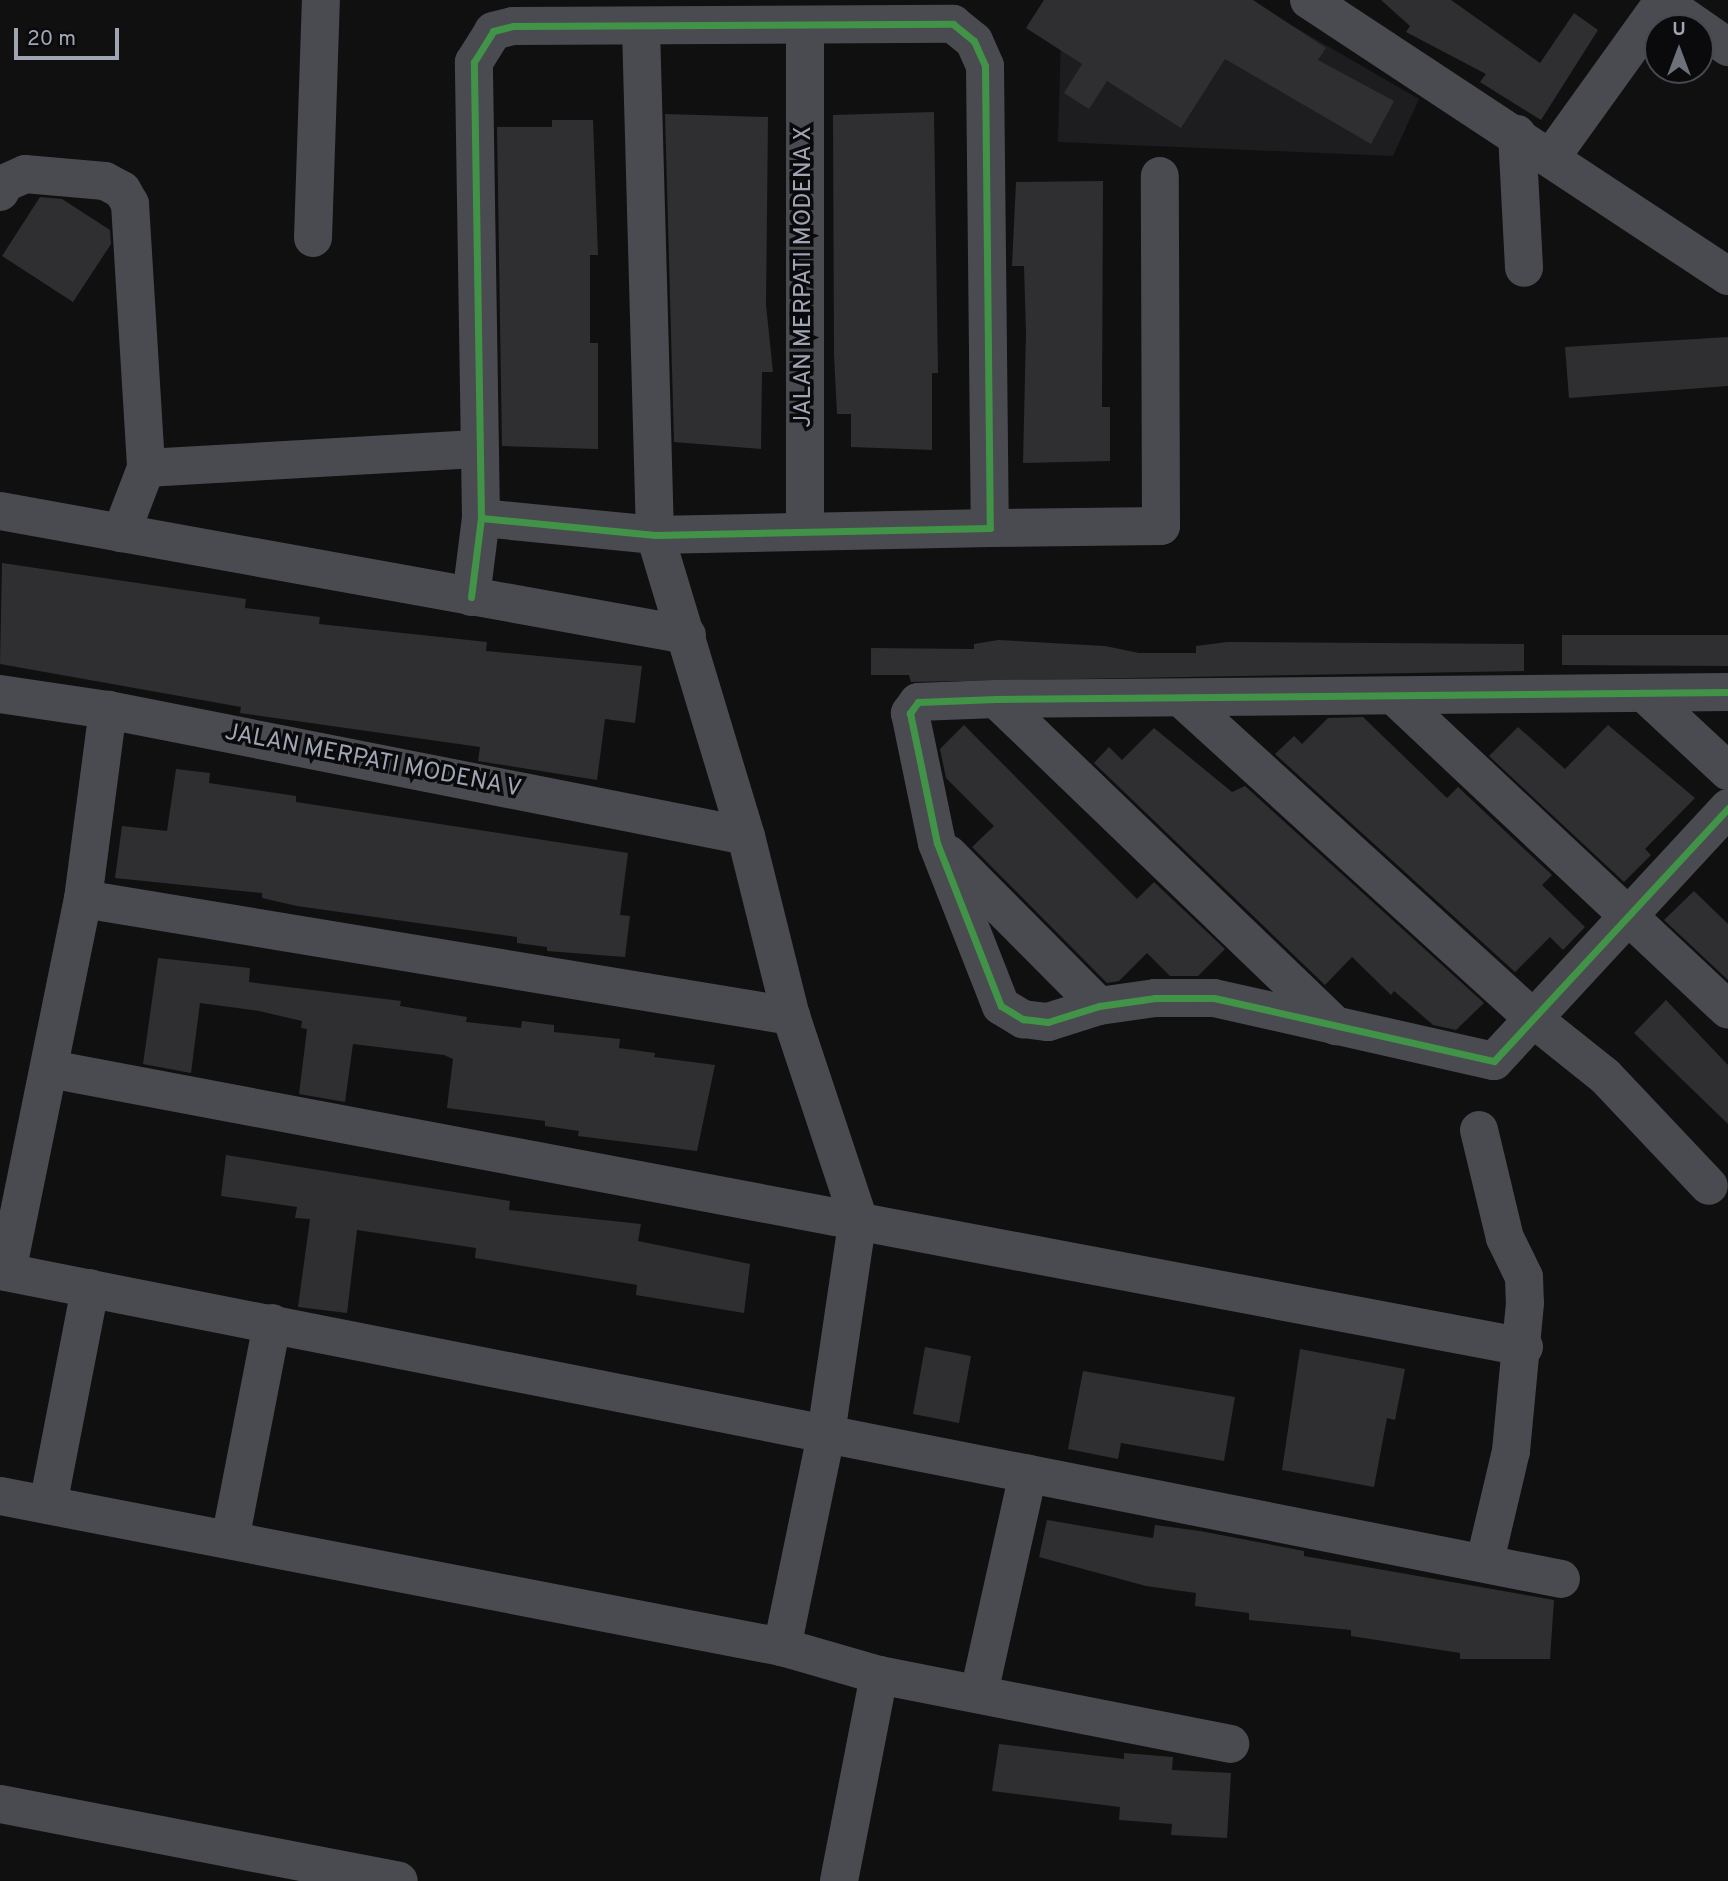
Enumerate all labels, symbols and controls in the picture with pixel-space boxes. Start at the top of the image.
scale bar [18,14,122,58]
north arrow [1644,14,1714,84]
text: U [1672,18,1686,42]
text: 20 m [27,26,76,53]
street label: JALAN MERPATI MODENA X [791,126,819,428]
street label: JALAN MERPATI MODENA V [221,719,525,805]

